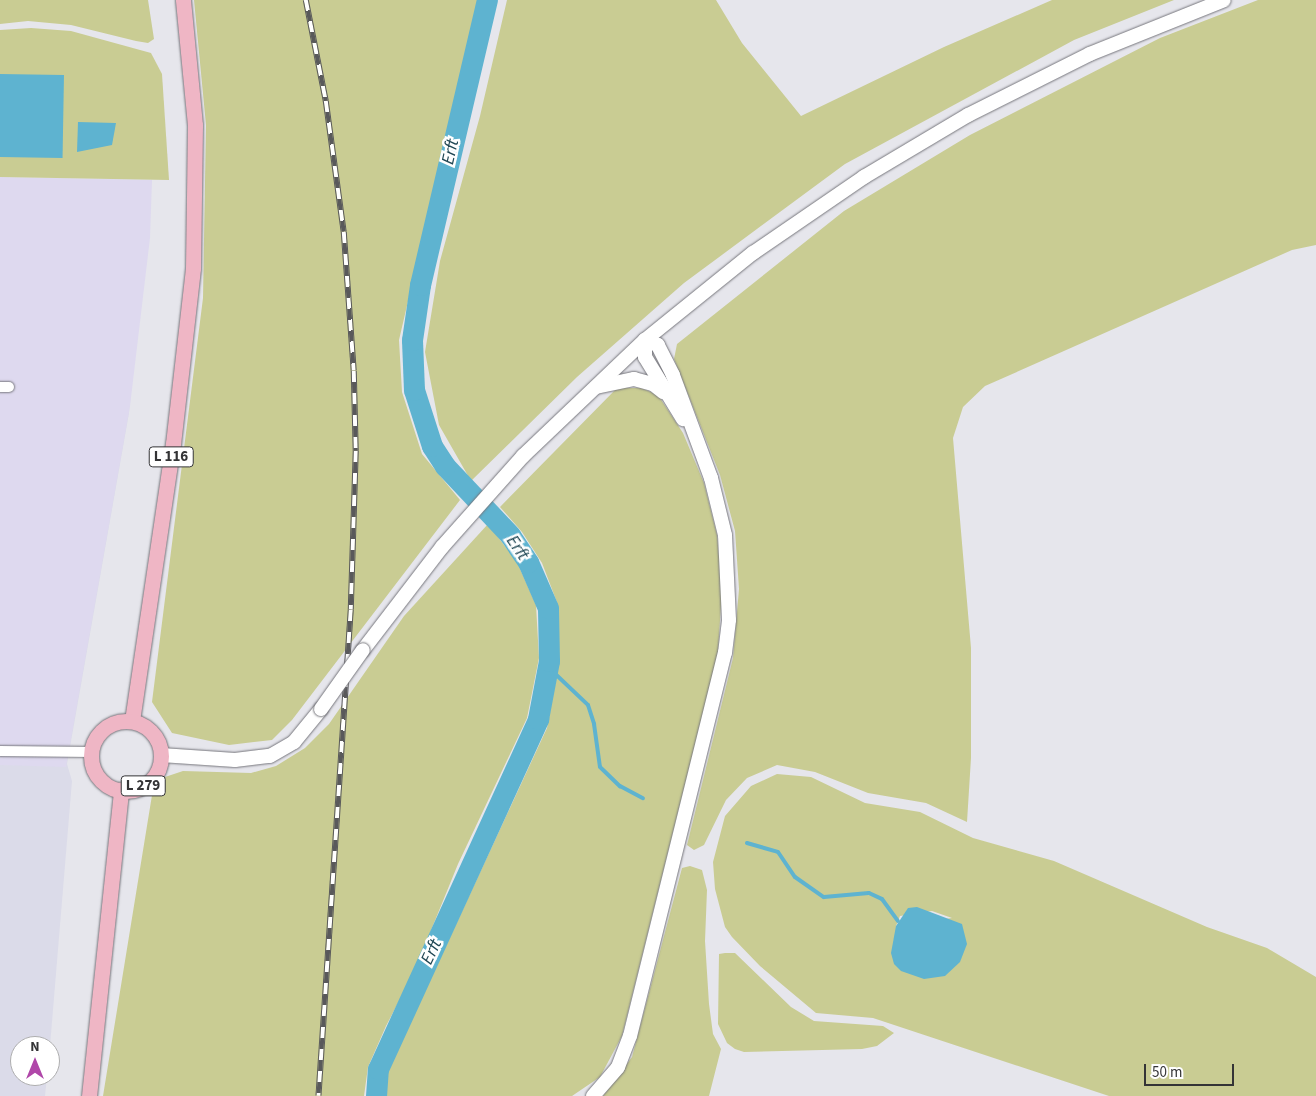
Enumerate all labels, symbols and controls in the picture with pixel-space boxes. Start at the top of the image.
water label: Erft [438,137,464,167]
road number: L 116 [148,444,194,470]
water label: Erft [501,531,533,565]
road number: L 279 [120,774,166,798]
water label: Erft [417,936,447,968]
north arrow [10,1036,60,1086]
text: N [30,1037,40,1057]
scale bar [1146,1054,1236,1086]
text: 50 m [1152,1062,1182,1083]

